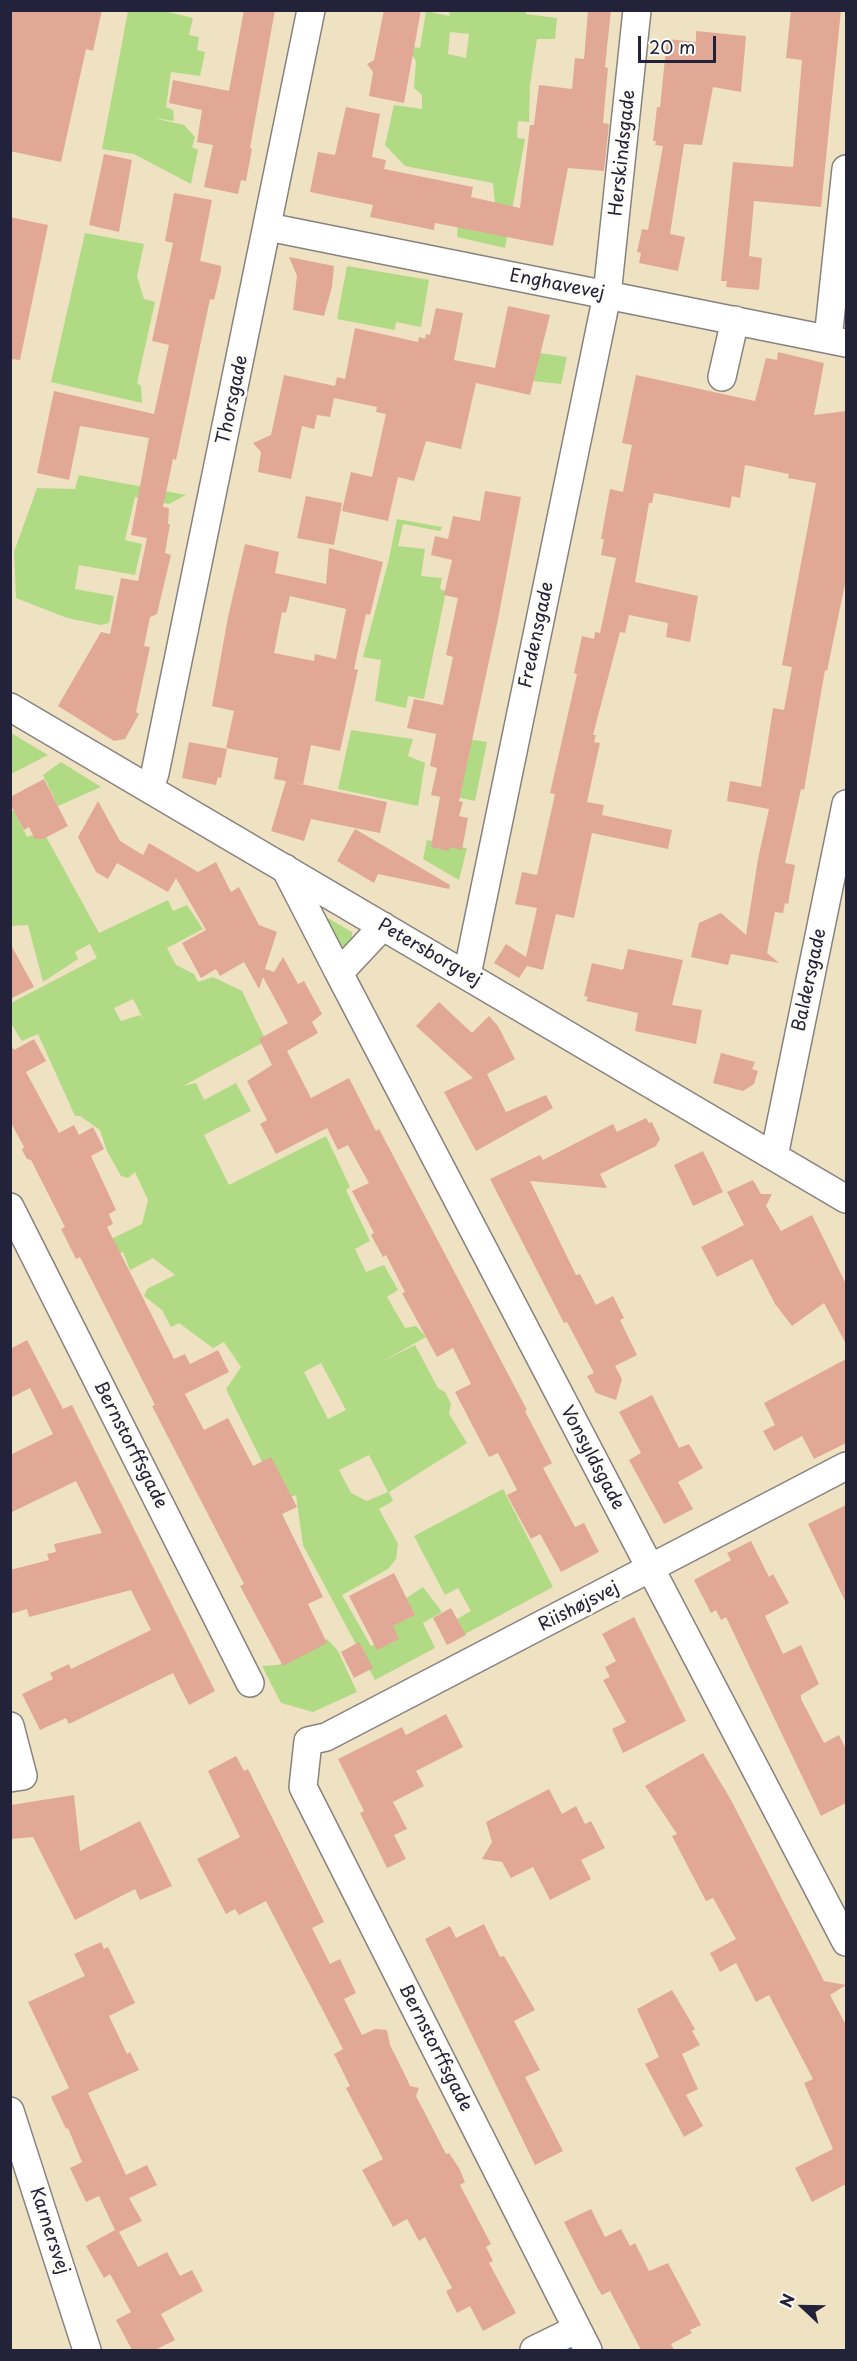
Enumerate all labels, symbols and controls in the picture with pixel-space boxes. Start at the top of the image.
scale bar [641,24,719,62]
text: 20 m [649,33,695,60]
street label: Herskindsgade [606,89,640,217]
street label: Enghavevej [508,265,606,305]
street label: Thorsgade [213,353,253,447]
street label: Fredensgade [515,580,559,690]
street label: Petersborgvej [373,915,485,991]
street label: Baldersgade [789,927,831,1033]
street label: Bernstorffsgade [89,1378,171,1512]
street label: Vonsyldsgade [556,1402,628,1514]
street label: Riishøjsvej [535,1577,623,1637]
street label: Bernstorffsgade [394,1981,476,2115]
street label: Karnersvej [25,2185,73,2277]
north arrow [773,2277,833,2337]
text: N [773,2290,800,2311]

